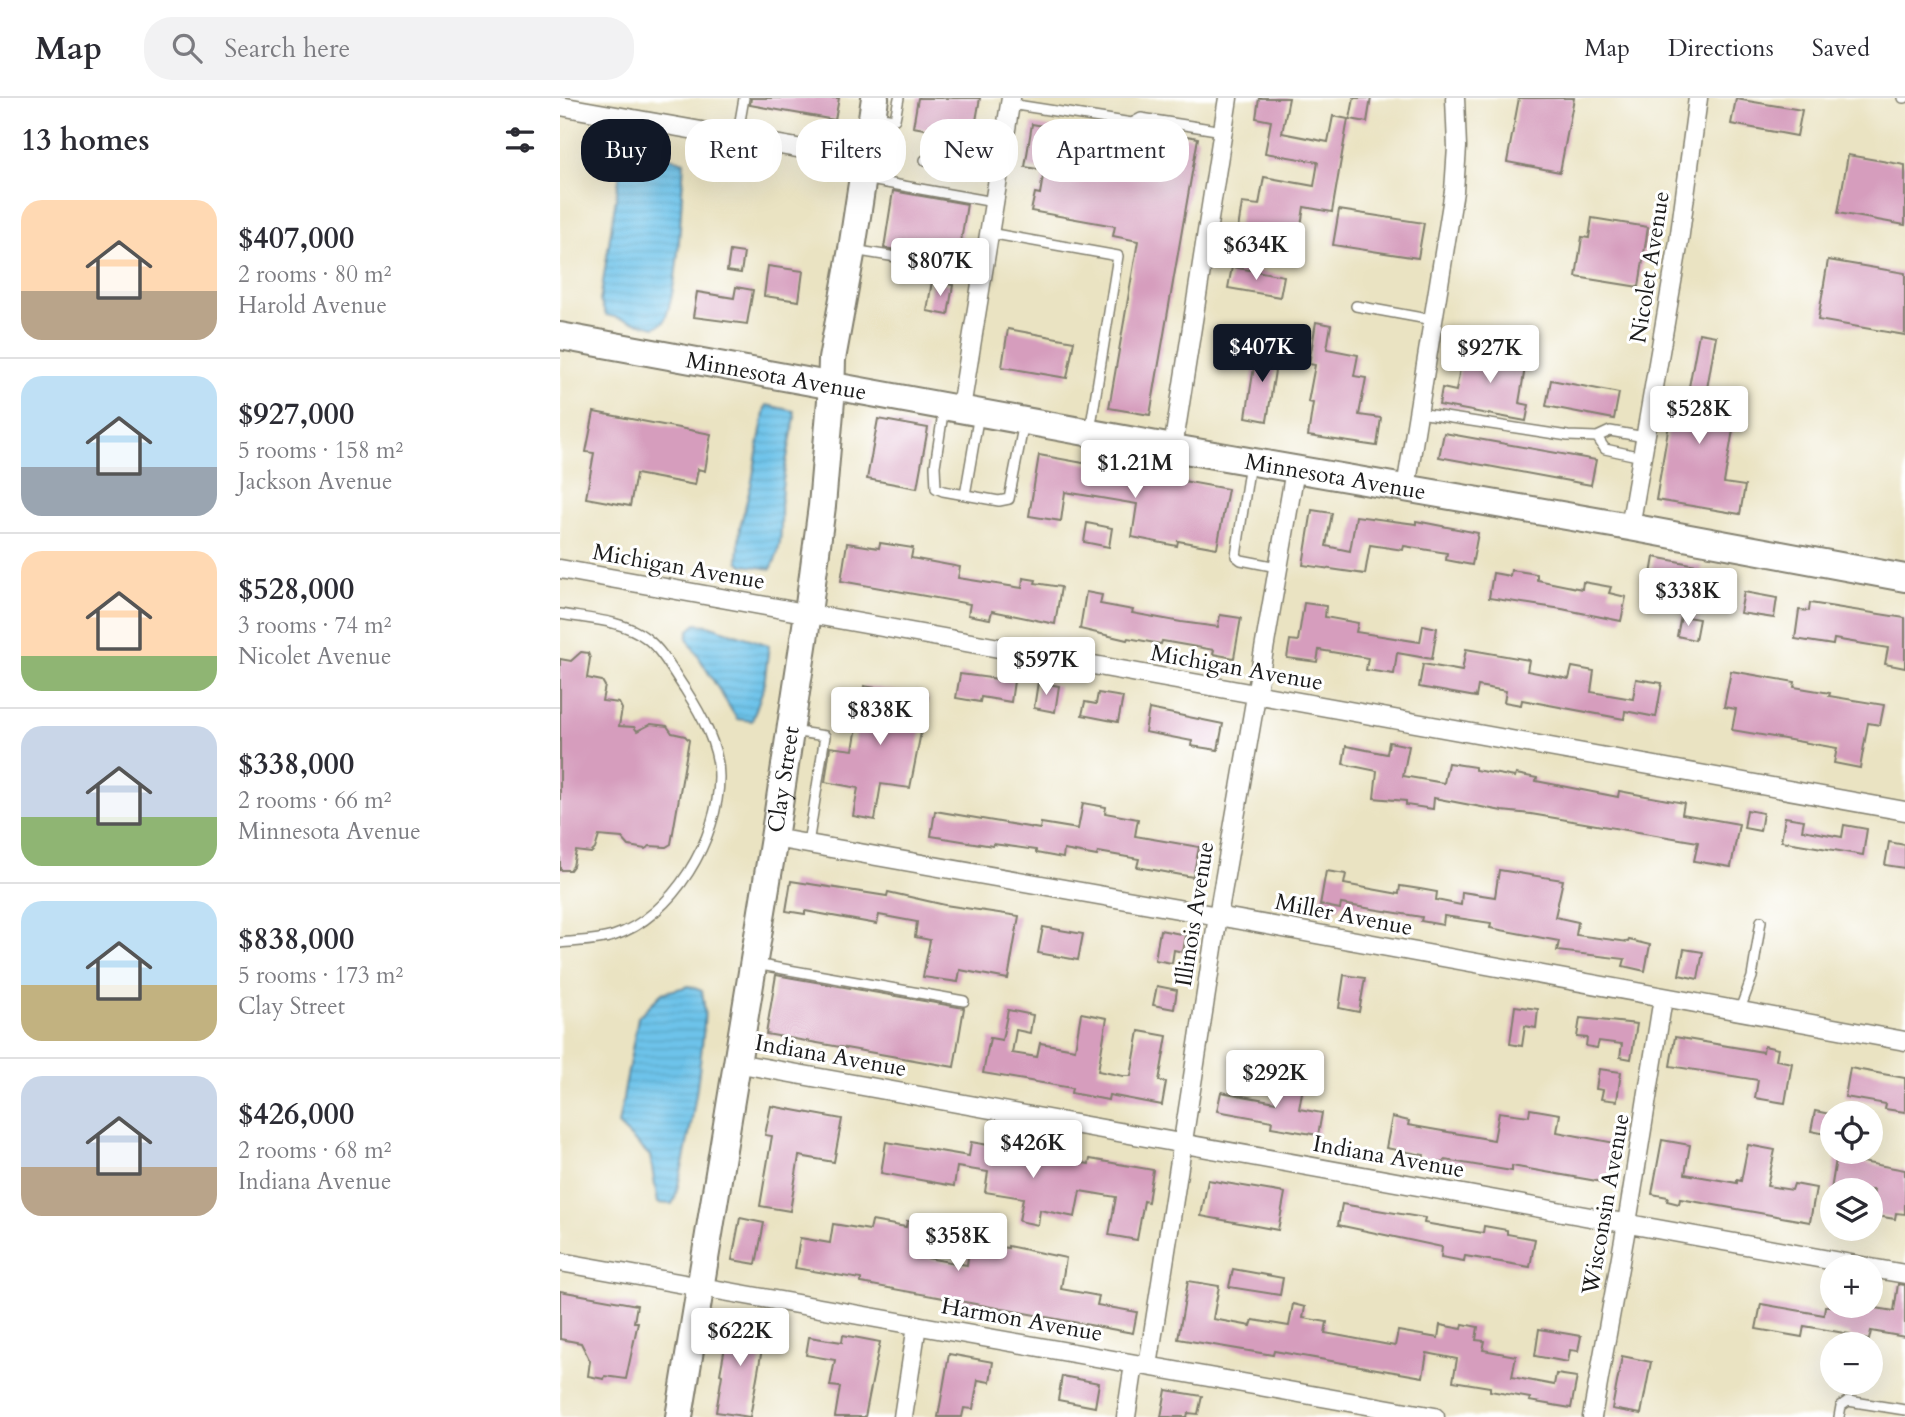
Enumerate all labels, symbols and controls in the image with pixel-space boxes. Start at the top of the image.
search box [144,17,634,80]
text: Map [35,26,102,71]
icon: search [168,29,206,67]
text: Search here [224,31,350,66]
text: Map [1584,32,1630,65]
text: Directions [1668,32,1774,65]
text: Saved [1812,32,1870,65]
chip: Buy [581,119,671,182]
chip: Rent [685,119,782,182]
chip: Filters [796,119,906,182]
chip: New [920,119,1018,182]
chip: Apartment [1032,119,1189,182]
text: 13 homes [21,120,150,161]
icon: filters [501,121,539,159]
street label: Nicolet Avenue [1622,189,1677,345]
text: $407,000 [238,218,354,259]
pin: $634K [1207,222,1305,282]
icon: home [77,228,161,312]
text: $634K [1223,229,1289,260]
pin: $807K [891,238,989,298]
text: $807K [907,245,973,276]
text: 2 rooms · 80 m² [238,259,391,290]
text: Harold Avenue [238,290,387,321]
pin: $407K [1213,324,1311,384]
pin: $927K [1441,326,1539,385]
text: $407K [1229,331,1295,362]
text: $927K [1457,332,1523,363]
street label: Minnesota Avenue [684,344,869,408]
pin: $528K [1650,386,1748,446]
text: $528K [1666,393,1732,424]
text: $927,000 [238,394,354,435]
icon: home [77,404,161,488]
text: 5 rooms · 158 m² [238,435,403,466]
pin: $1.21M [1078,440,1192,500]
street label: Minnesota Avenue [1243,446,1428,507]
text: $1.21M [1097,447,1173,478]
text: Jackson Avenue [238,466,392,497]
street label: Michigan Avenue [590,536,767,597]
pin: $338K [1639,568,1737,628]
text: $528,000 [238,569,354,610]
text: $338K [1655,575,1721,606]
icon: home [77,579,161,663]
text: 3 rooms · 74 m² [238,610,391,641]
street label: Michigan Avenue [1148,637,1325,698]
pin: $597K [997,638,1095,697]
text: Nicolet Avenue [238,641,391,672]
text: $597K [1013,644,1079,675]
pin: $838K [831,688,929,747]
text: $838K [847,694,913,725]
street label: Clay Street [760,724,807,835]
text: $338,000 [238,744,354,785]
icon: home [77,754,161,838]
text: 2 rooms · 66 m² [238,785,391,816]
text: Minnesota Avenue [238,816,421,847]
street label: Illinois Avenue [1168,839,1221,989]
street label: Miller Avenue [1273,886,1415,943]
text: $838,000 [238,919,354,960]
icon: home [77,929,161,1013]
text: 5 rooms · 173 m² [238,960,403,991]
text: Clay Street [238,991,345,1022]
street label: Indiana Avenue [753,1027,909,1084]
pin: $292K [1226,1051,1324,1110]
text: $292K [1242,1057,1308,1088]
text: $426,000 [238,1094,354,1135]
map controls [1820,1101,1883,1395]
button: locate [1820,1101,1883,1164]
icon: home [77,1104,161,1188]
street label: Wisconsin Avenue [1574,1111,1637,1298]
pin: $426K [984,1121,1082,1180]
text: $426K [1000,1127,1066,1158]
street label: Indiana Avenue [1311,1128,1467,1185]
text: 2 rooms · 68 m² [238,1135,391,1166]
text: Indiana Avenue [238,1166,391,1197]
button: layers [1820,1178,1883,1241]
pin: $358K [909,1214,1007,1273]
text: $358K [925,1220,991,1251]
button: + [1820,1255,1883,1318]
street label: Harmon Avenue [939,1290,1105,1349]
pin: $622K [691,1308,789,1368]
text: $622K [707,1315,773,1346]
button: − [1820,1332,1883,1395]

